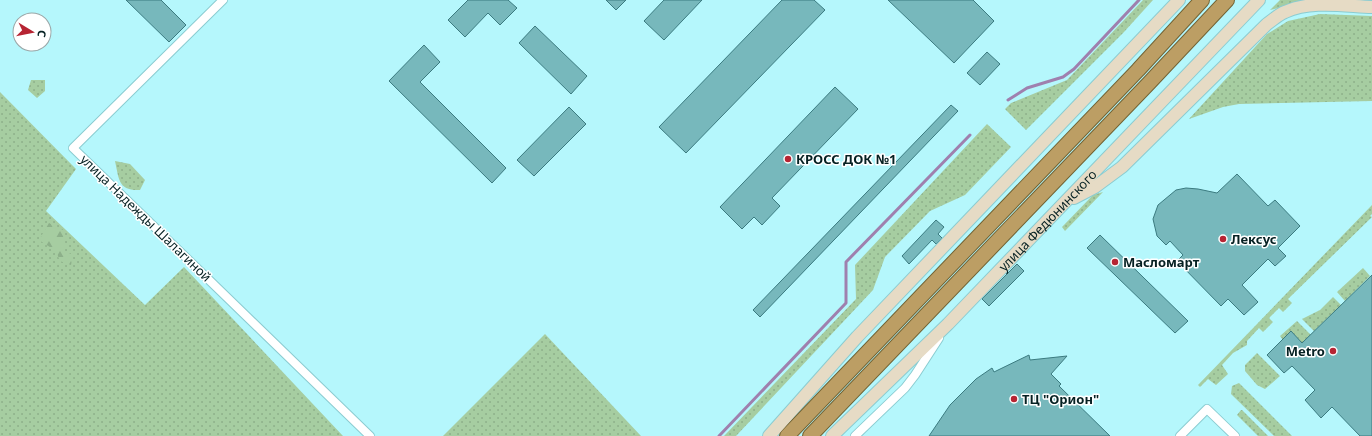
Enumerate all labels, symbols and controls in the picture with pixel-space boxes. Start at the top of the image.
north arrow [12,12,52,52]
text: С [34,29,50,39]
street label: улица Надежды Шалагиной [76,150,216,286]
place label: КРОСС ДОК №1 [796,150,896,168]
marker: КРОСС ДОК №1 [783,154,793,164]
street label: улица Федюнинского [995,165,1101,275]
place label: Лексус [1231,230,1277,248]
marker: Лексус [1218,234,1228,244]
place label: Масломарт [1123,253,1200,271]
marker: Масломарт [1110,257,1120,267]
place label: Metro [1286,342,1325,360]
marker: Metro [1328,346,1338,356]
place label: ТЦ "Орион" [1022,390,1099,408]
marker: ТЦ "Орион" [1009,394,1019,404]

